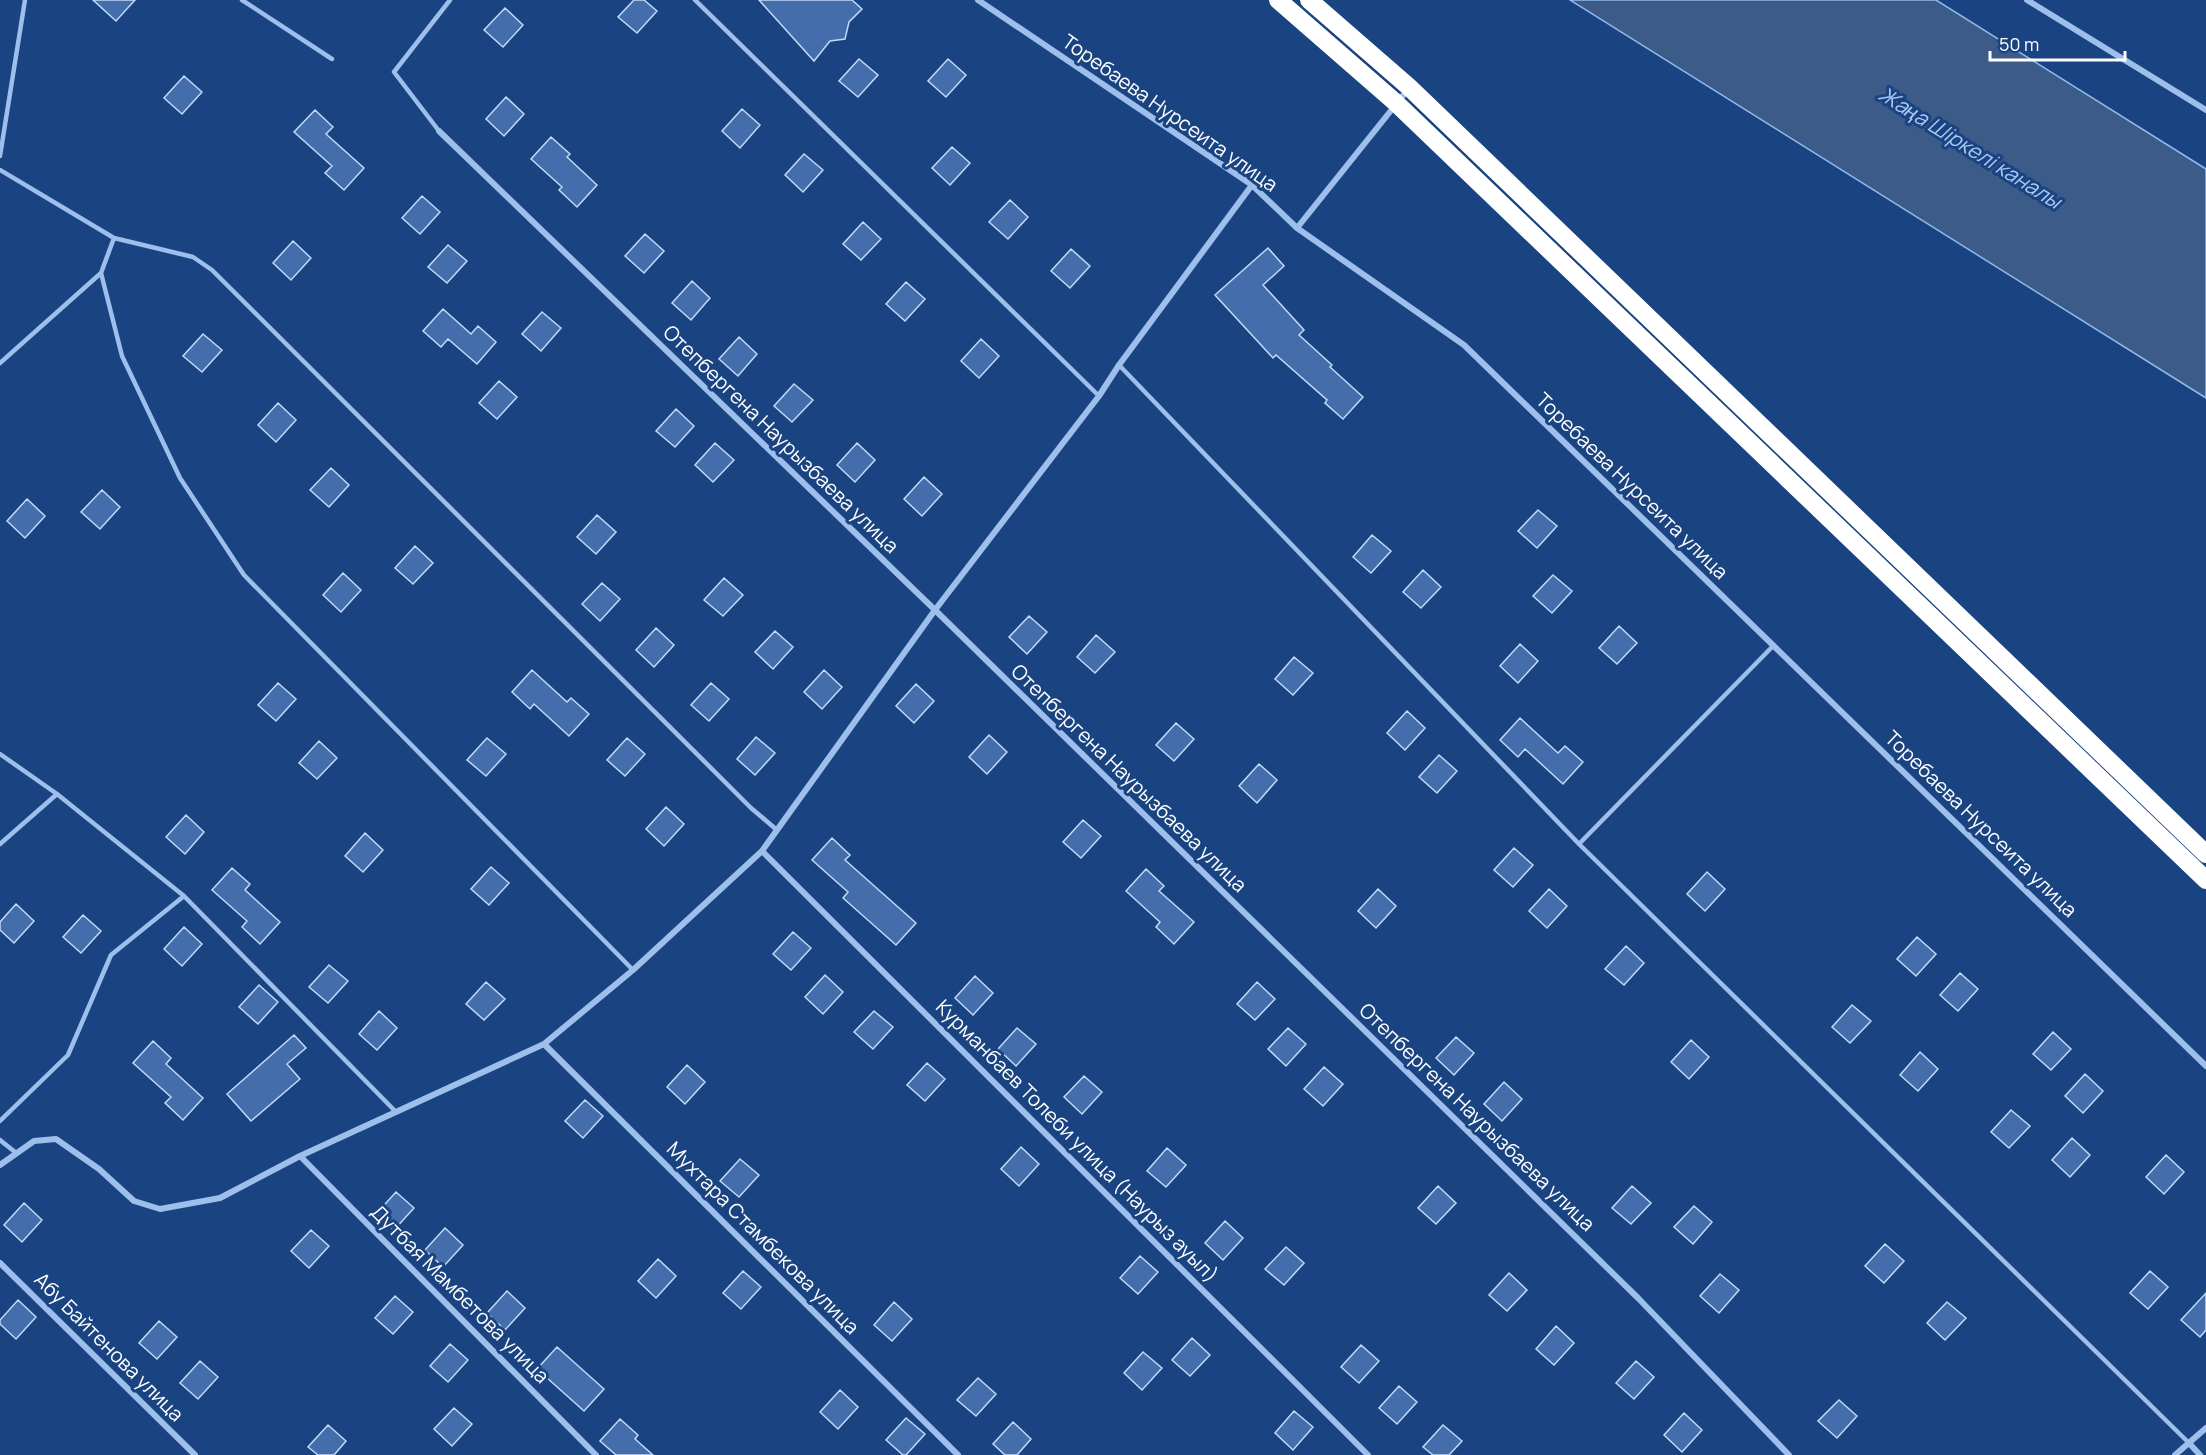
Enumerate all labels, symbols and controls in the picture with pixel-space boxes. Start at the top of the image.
scale bar [1990,24,2125,62]
street label: Торебаева Нурсеита улица [1057,28,1284,198]
text: 50 m [1999,32,2039,56]
water label: Жаңа Шіркелі каналы [1874,80,2069,216]
street label: Отепбергена Наурызбаева улица [658,319,905,559]
street label: Торебаева Нурсеита улица [1530,386,1734,585]
street label: Отепбергена Наурызбаева улица [1006,658,1253,898]
street label: Торебаева Нурсеита улица [1879,724,2083,923]
street label: Курманбаев Толеби улица (Наурыз ауыл) [930,993,1225,1288]
street label: Отепбергена Наурызбаева улица [1354,997,1601,1237]
street label: Мухтара Стамбекова улица [661,1136,865,1340]
street label: Дутбая Мамбетова улица [365,1198,556,1389]
street label: Абу Байтенова улица [29,1266,190,1427]

